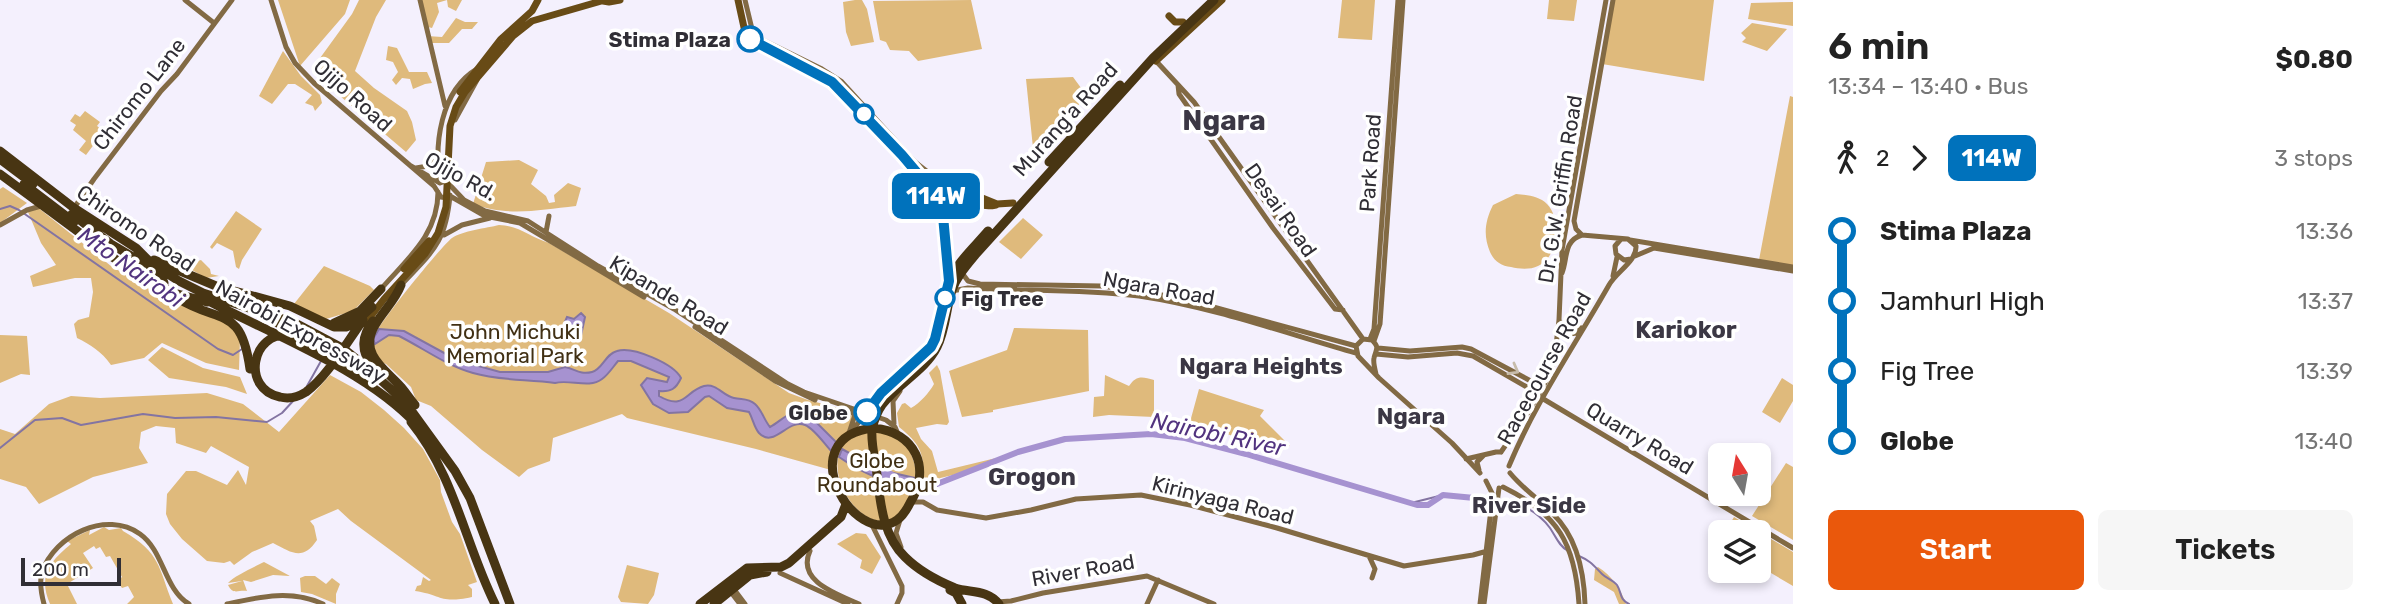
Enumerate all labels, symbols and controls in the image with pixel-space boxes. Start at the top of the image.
text: 6 min [1828,23,1930,69]
marker: Stima Plaza [737,26,763,52]
place label: Stima Plaza [609,27,731,52]
street label: Chiromo Lane [87,33,191,155]
text: $0.80 [2276,44,2353,75]
street label: Ojijo Road [309,53,397,137]
street label: Murang'a Road [1007,57,1123,181]
text: 13:34 – 13:40 · Bus [1828,72,2028,100]
street label: Dr. G.W. Griffin Road [1533,93,1587,285]
unlabelled marker [854,104,874,124]
district label: Ngara [1182,104,1266,137]
street label: Park Road [1354,113,1386,213]
icon: walk [1828,139,1866,177]
icon: forward [1900,139,1938,177]
text: 2 [1876,144,1890,172]
text: 114W [1962,144,2022,172]
text: 3 stops [2274,144,2353,172]
street label: Ojijo Rd. [421,146,501,206]
street label: Desai Road [1240,158,1322,262]
line badge: 114W [887,173,985,219]
street label: Chiromo Road [72,179,200,277]
text: 114W [906,182,966,210]
text: Stima Plaza [1880,216,2032,247]
text: 13:36 [2296,217,2353,245]
water label: Mto Nairobi [73,220,190,314]
street label: Kipande Road [605,250,733,340]
street label: Ngara Road [1101,266,1217,310]
street label: Nairobi Expressway [212,274,391,388]
place label: Fig Tree [961,286,1044,311]
text: JamhurI High [1880,286,2045,317]
street label: Racecourse Road [1492,287,1596,449]
text: 13:37 [2298,287,2353,315]
marker: Fig Tree [935,288,955,308]
district label: Kariokor [1635,316,1737,344]
park label: John Michuki Memorial Park [446,319,584,368]
district label: Ngara Heights [1179,352,1343,380]
text: Fig Tree [1880,356,1974,387]
text: 13:39 [2296,357,2353,385]
one-way arrow [1507,362,1519,375]
street label: Quarry Road [1582,396,1698,480]
marker: Globe [854,399,880,425]
place label: Globe [788,400,848,425]
district label: Ngara [1377,402,1445,430]
water label: Nairobi River [1148,406,1289,462]
text: Globe [1880,426,1954,457]
text: 13:40 [2295,427,2353,455]
north arrow [1708,443,1771,506]
map controls [1708,443,1771,583]
park label: Globe Roundabout [817,448,937,497]
district label: Grogon [988,463,1076,491]
street label: Kirinyaga Road [1150,470,1296,530]
district label: River Side [1472,491,1586,519]
button: Start [1828,510,2084,590]
button: Tickets [2098,510,2353,590]
button: layers [1708,520,1771,583]
street label: River Road [1029,549,1137,591]
scale bar [21,555,121,587]
text: 200 m [32,558,89,581]

